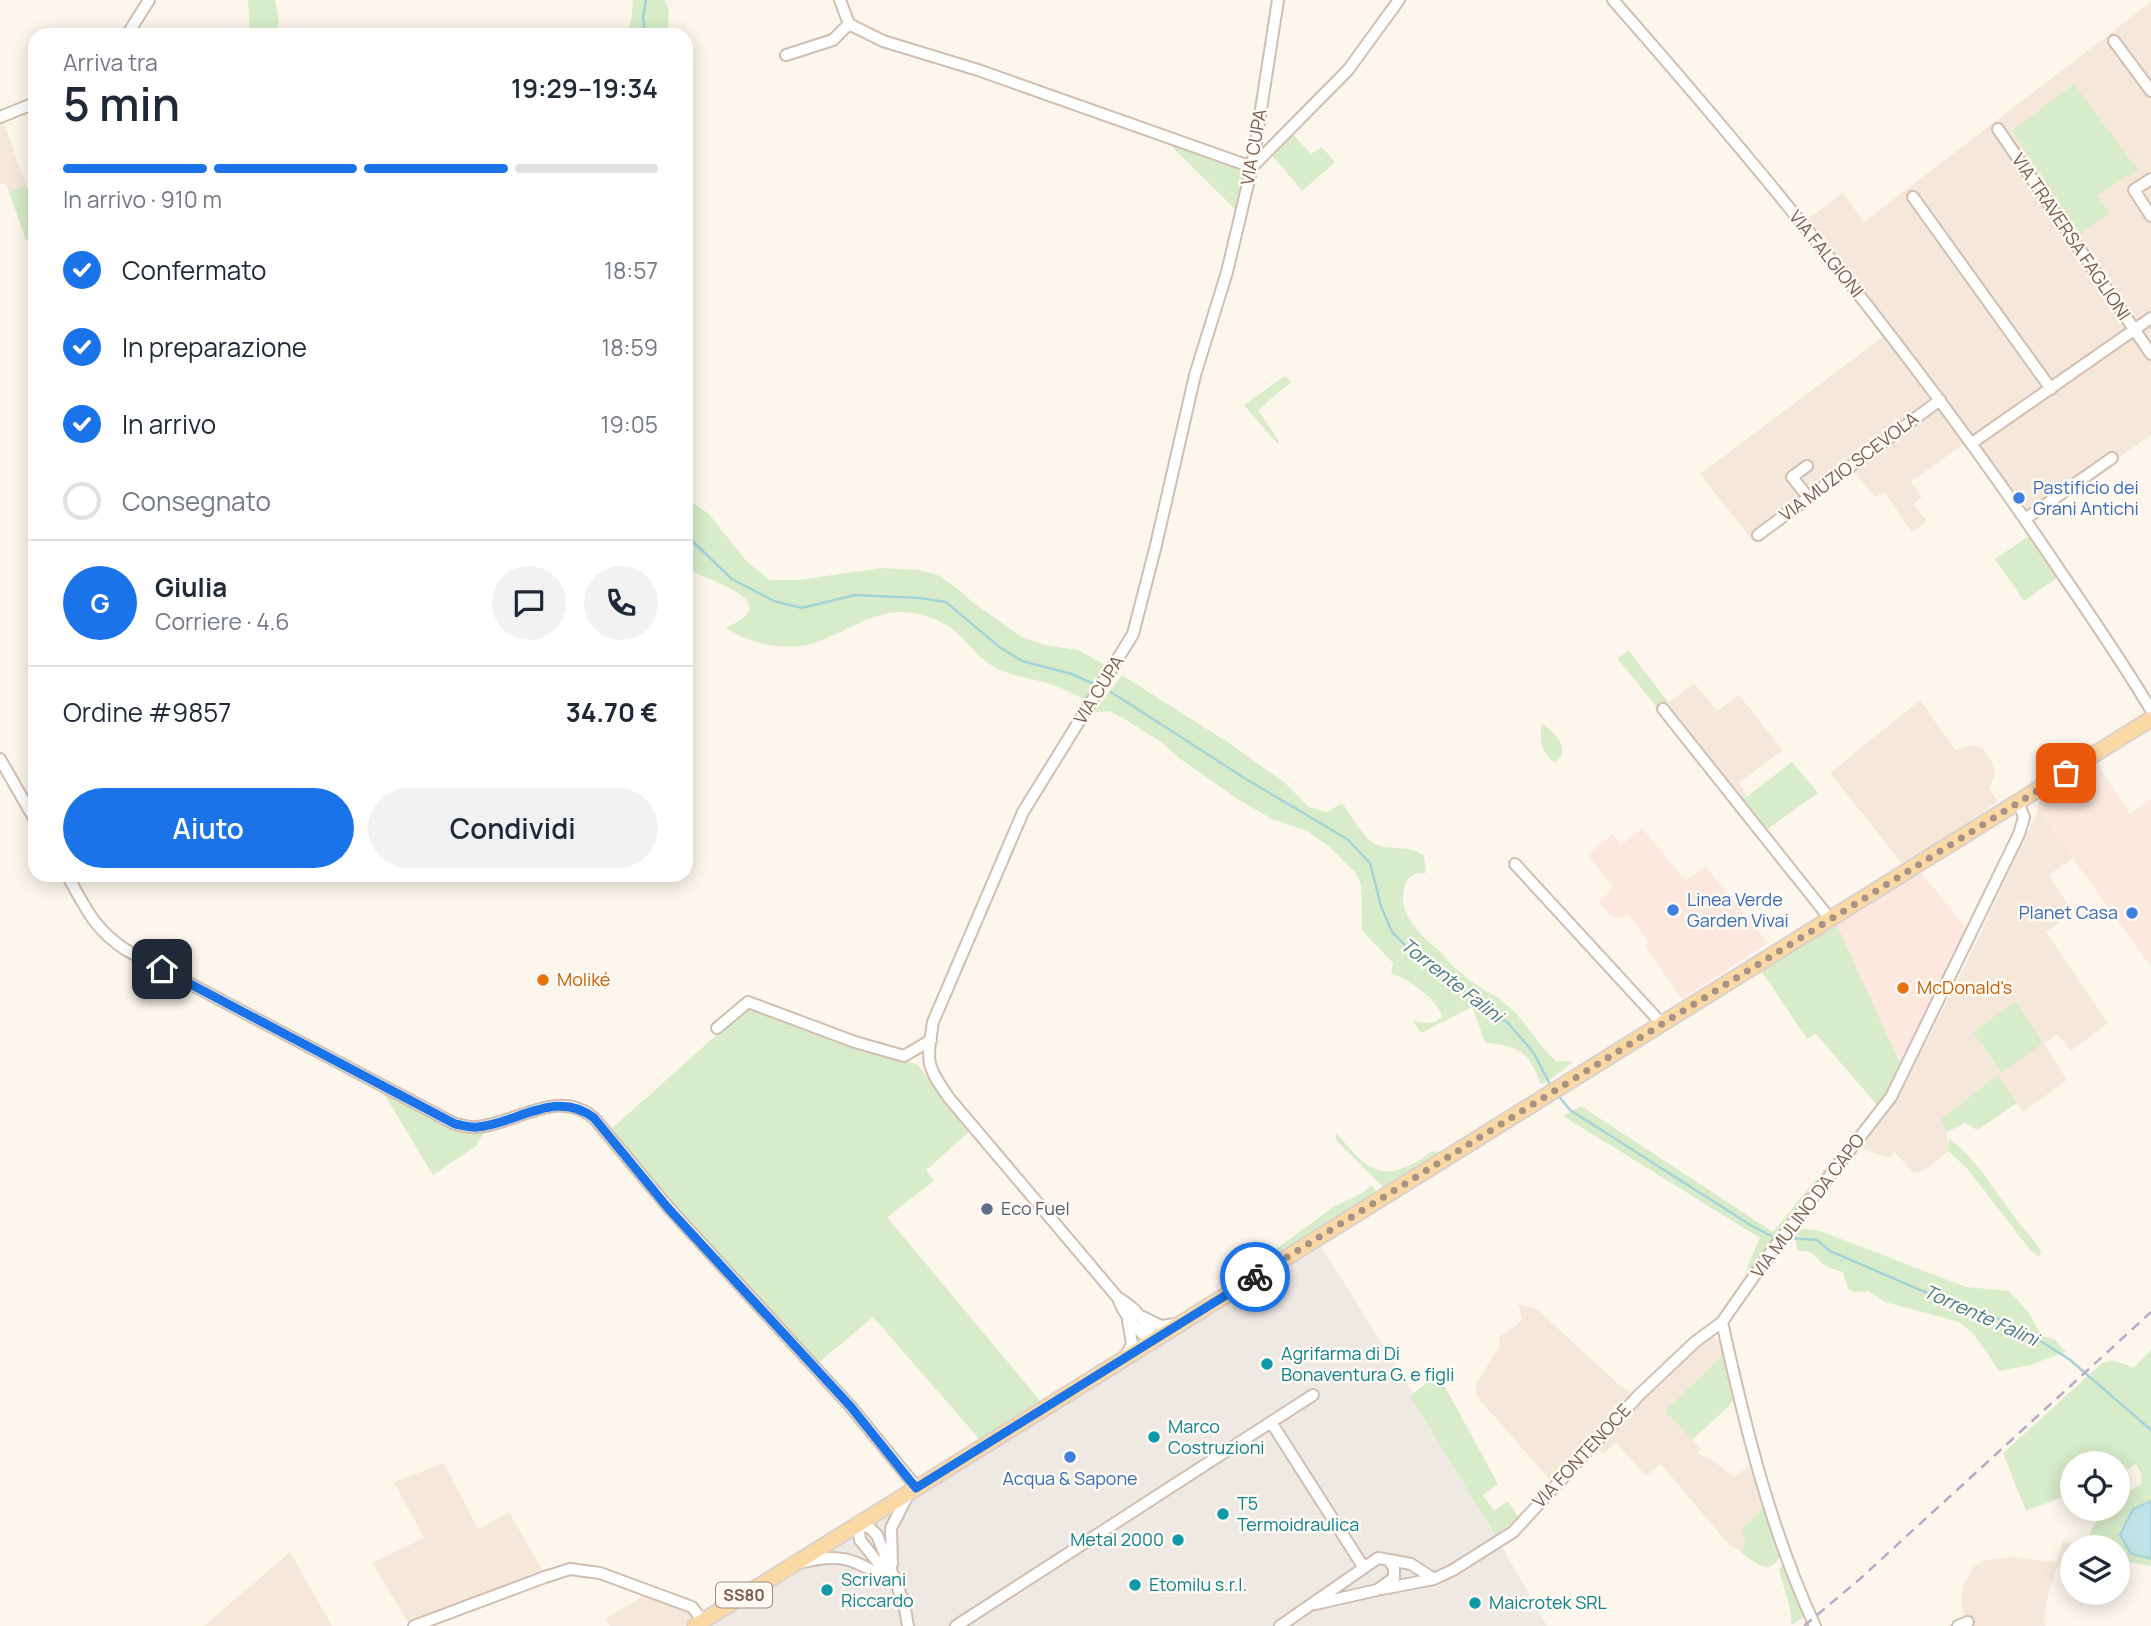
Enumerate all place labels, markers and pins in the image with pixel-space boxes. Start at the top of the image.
place label: Pastificio dei Grani Antichi [2033,475,2139,520]
marker: Pastificio dei Grani Antichi [2011,490,2027,506]
pin [2036,743,2096,803]
place label: Linea Verde Garden Vivai [1687,887,1789,932]
place label: Planet Casa [2019,900,2118,924]
marker: Linea Verde Garden Vivai [1665,902,1681,918]
marker: Planet Casa [2124,905,2140,921]
pin [132,939,192,999]
place label: Moliké [557,967,610,991]
marker: Moliké [535,972,551,988]
place label: McDonald's [1917,975,2012,999]
marker: McDonald's [1895,980,1911,996]
place label: Eco Fuel [1001,1196,1070,1220]
marker: Eco Fuel [979,1201,995,1217]
place label: Agrifarma di Di Bonaventura G. e figli [1281,1341,1454,1386]
marker: Agrifarma di Di Bonaventura G. e figli [1259,1356,1275,1372]
place label: Marco Costruzioni [1168,1414,1265,1459]
marker: Marco Costruzioni [1146,1429,1162,1445]
marker: Acqua & Sapone [1062,1449,1078,1465]
place label: Acqua & Sapone [1002,1466,1138,1490]
place label: T5 Termoidraulica [1237,1491,1359,1536]
marker: T5 Termoidraulica [1215,1506,1231,1522]
place label: Metal 2000 [1070,1527,1164,1551]
marker: Metal 2000 [1170,1532,1186,1548]
place label: Scrivani Riccardo [841,1567,914,1612]
place label: Etomilu s.r.l. [1149,1572,1247,1596]
marker: Etomilu s.r.l. [1127,1577,1143,1593]
marker: Scrivani Riccardo [819,1582,835,1598]
place label: Maicrotek SRL [1489,1590,1607,1614]
marker: Maicrotek SRL [1467,1595,1483,1611]

